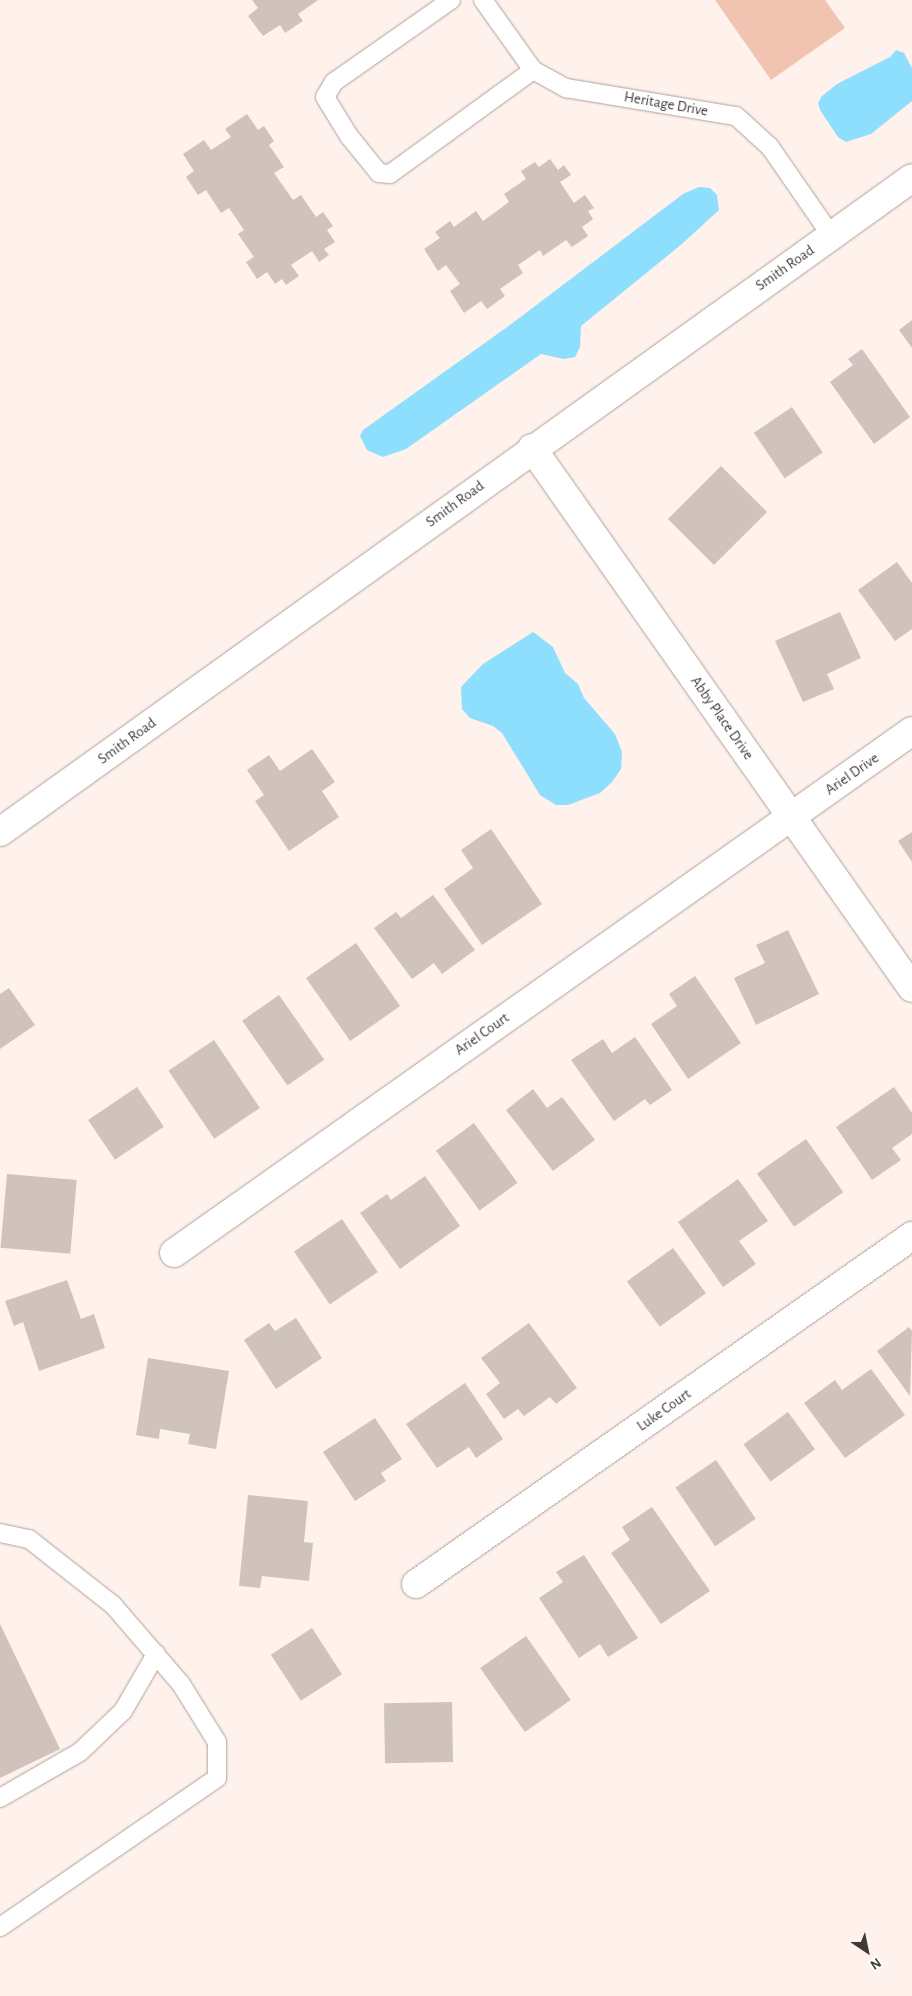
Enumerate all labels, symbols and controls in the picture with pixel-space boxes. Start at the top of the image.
street label: Heritage Drive [623,88,709,120]
street label: Smith Road [752,241,818,295]
street label: Smith Road [422,477,488,531]
street label: Abby Place Drive [687,673,757,763]
street label: Smith Road [94,714,160,768]
street label: Ariel Drive [822,749,882,799]
street label: Ariel Court [451,1009,513,1059]
street label: Luke Court [634,1385,694,1435]
north arrow [842,1926,892,1976]
text: N [867,1955,883,1972]

